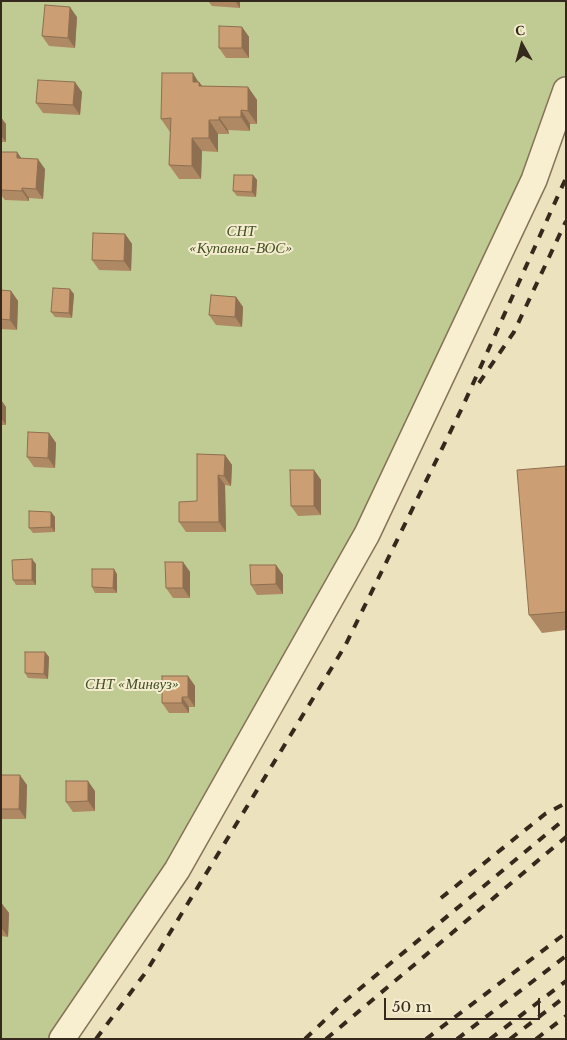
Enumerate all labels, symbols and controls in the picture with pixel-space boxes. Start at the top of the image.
north arrow [497,20,547,70]
text: С [514,21,526,40]
park label: СНТ «Купавна-ВОС» [189,223,293,258]
park label: СНТ «Минвуз» [85,676,179,694]
scale bar [387,988,543,1020]
text: 50 m [392,997,432,1016]

